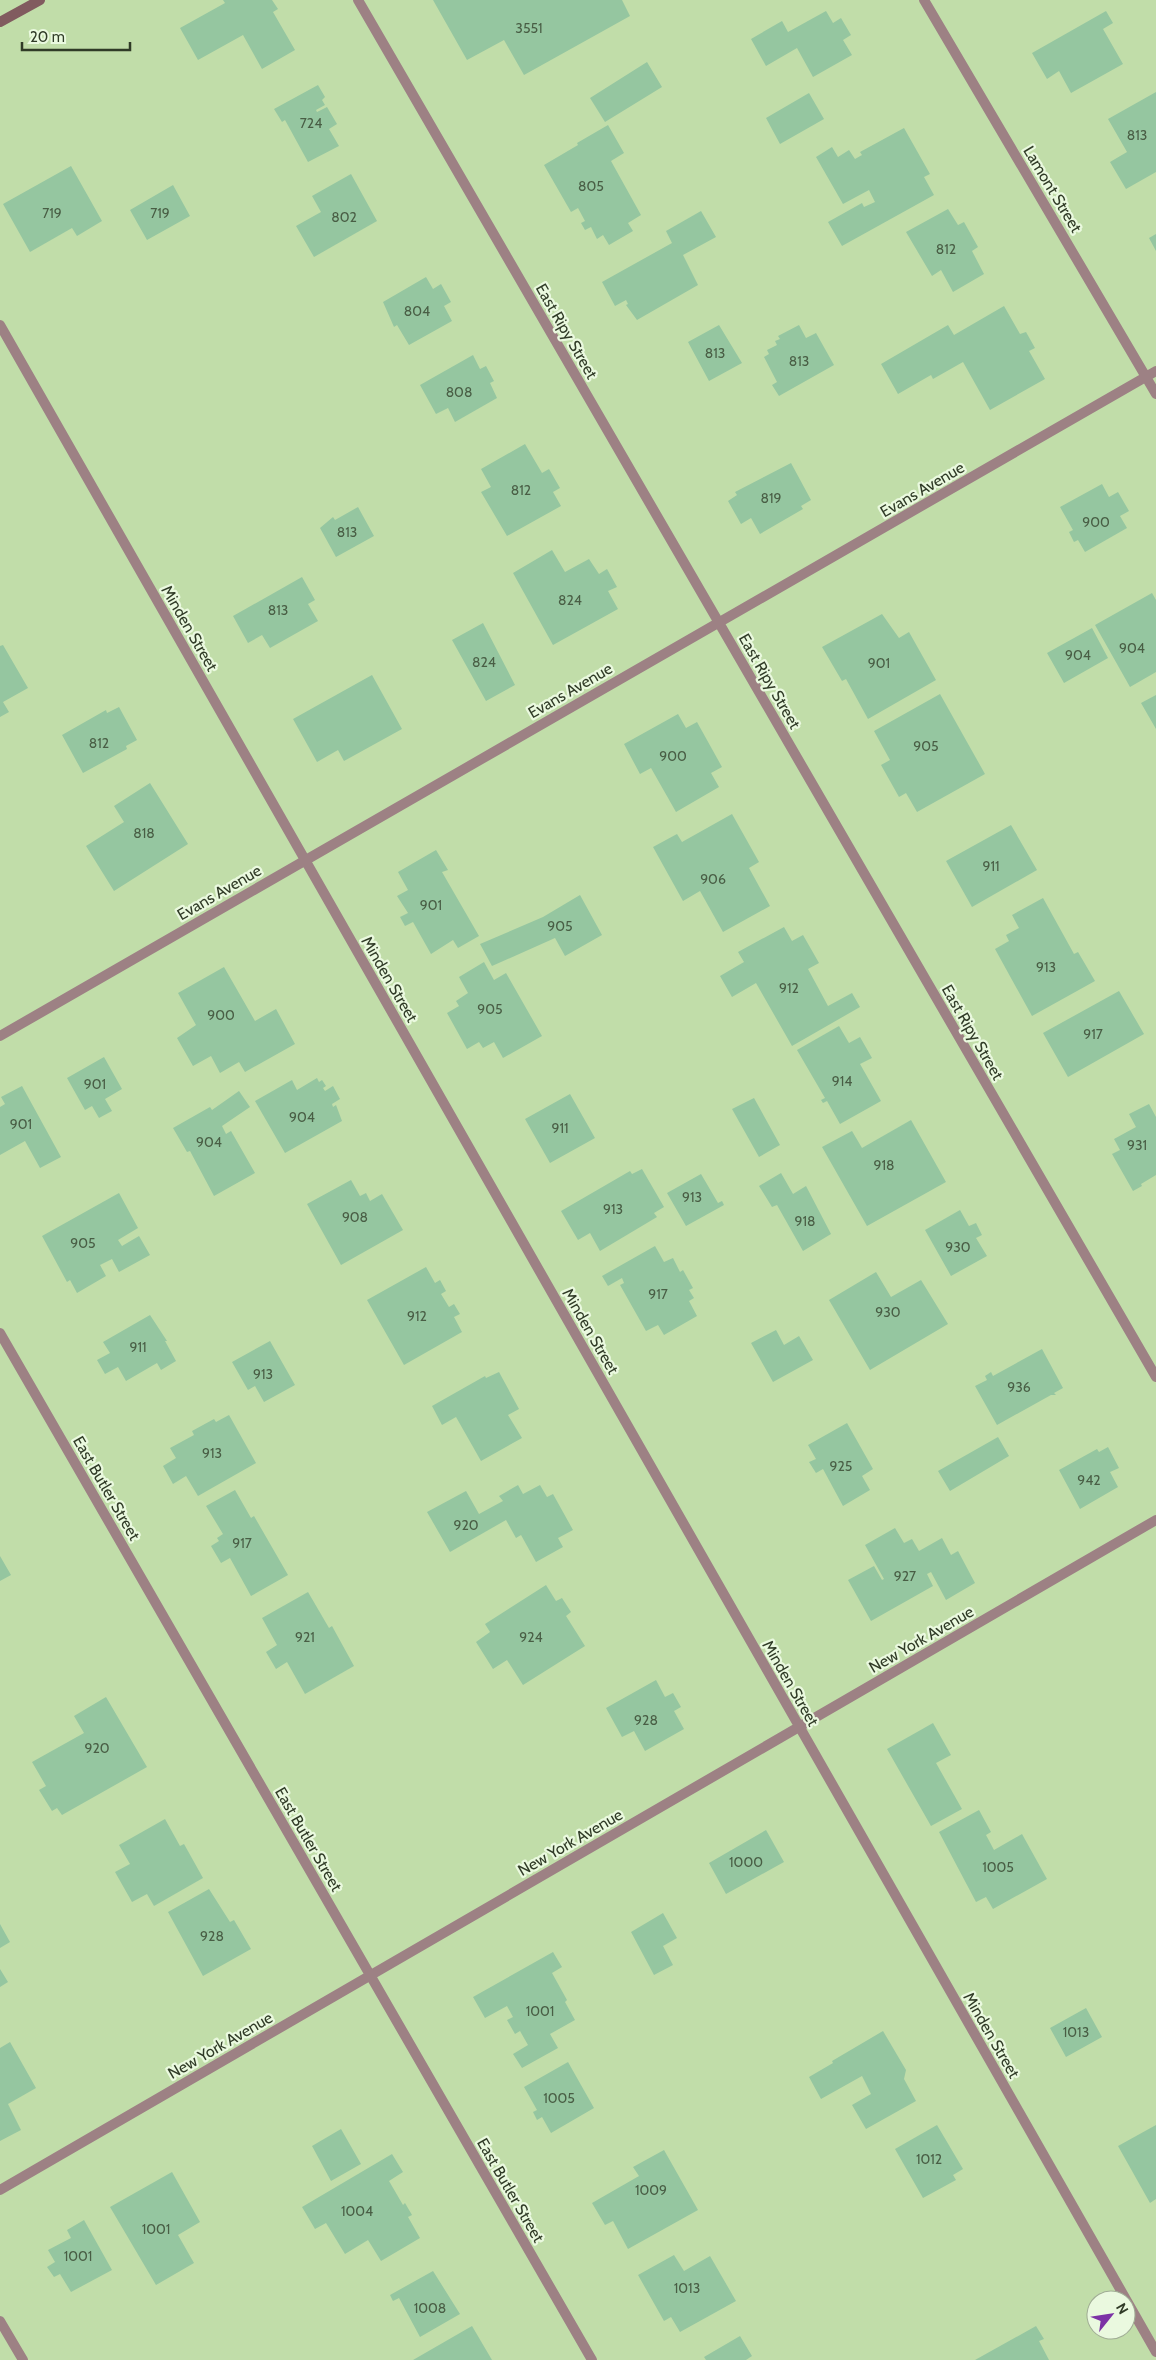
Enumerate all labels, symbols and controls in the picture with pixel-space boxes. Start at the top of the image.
house number: 3551 [515,19,543,37]
scale bar [22,20,130,52]
text: 20 m [30,28,65,46]
house number: 724 [300,114,322,132]
house number: 813 [1127,126,1147,144]
street label: Lamont Street [1019,143,1086,236]
house number: 805 [578,177,604,195]
house number: 719 [42,204,62,222]
house number: 719 [150,204,170,222]
house number: 802 [331,208,357,226]
house number: 812 [936,240,956,258]
street label: East Ripy Street [532,280,602,383]
house number: 804 [404,302,430,320]
house number: 813 [705,344,725,362]
house number: 813 [789,352,809,370]
house number: 808 [446,383,472,401]
street label: Evans Avenue [877,458,968,521]
house number: 812 [511,481,531,499]
house number: 819 [761,489,782,507]
house number: 900 [1082,513,1110,531]
house number: 813 [337,523,357,541]
street label: Minden Street [157,582,222,675]
house number: 824 [558,591,582,609]
house number: 813 [268,601,288,619]
street label: East Ripy Street [735,630,805,733]
house number: 904 [1119,639,1145,657]
house number: 904 [1065,646,1091,664]
house number: 824 [472,653,496,671]
house number: 901 [868,654,890,672]
street label: Evans Avenue [525,659,616,722]
house number: 812 [89,734,109,752]
house number: 905 [913,737,939,755]
house number: 900 [659,747,687,765]
house number: 818 [133,824,155,842]
house number: 911 [982,857,1000,875]
street label: Evans Avenue [174,861,265,924]
house number: 906 [700,870,726,888]
house number: 901 [420,896,442,914]
house number: 905 [547,917,573,935]
street label: Minden Street [357,933,422,1026]
house number: 913 [1036,958,1056,976]
house number: 912 [779,979,799,997]
street label: East Ripy Street [938,981,1008,1084]
house number: 905 [477,1000,503,1018]
house number: 900 [207,1006,235,1024]
house number: 917 [1083,1025,1103,1043]
house number: 914 [832,1072,852,1090]
house number: 901 [84,1075,106,1093]
house number: 904 [289,1108,315,1126]
house number: 901 [10,1115,32,1133]
house number: 911 [551,1119,569,1137]
house number: 904 [196,1133,222,1151]
house number: 931 [1127,1136,1147,1154]
house number: 918 [874,1156,895,1174]
house number: 913 [682,1188,702,1206]
house number: 913 [603,1200,623,1218]
house number: 908 [342,1208,368,1226]
house number: 918 [795,1212,816,1230]
house number: 905 [70,1234,96,1252]
house number: 930 [945,1238,971,1256]
street label: Minden Street [558,1285,623,1378]
house number: 917 [648,1285,668,1303]
house number: 930 [875,1303,901,1321]
house number: 912 [407,1307,427,1325]
house number: 911 [129,1338,147,1356]
house number: 913 [253,1365,273,1383]
house number: 936 [1007,1378,1031,1396]
street label: East Butler Street [69,1433,144,1544]
house number: 913 [202,1444,222,1462]
house number: 925 [830,1457,852,1475]
house number: 942 [1077,1471,1101,1489]
house number: 920 [453,1516,479,1534]
house number: 917 [232,1534,252,1552]
house number: 927 [894,1567,916,1585]
street label: New York Avenue [866,1602,977,1677]
house number: 921 [295,1628,315,1646]
house number: 924 [519,1628,543,1646]
street label: Minden Street [758,1637,823,1730]
house number: 928 [634,1711,658,1729]
house number: 920 [84,1739,110,1757]
street label: East Butler Street [271,1784,346,1895]
street label: New York Avenue [515,1805,626,1880]
house number: 1000 [729,1853,763,1871]
house number: 1005 [982,1858,1014,1876]
house number: 928 [200,1927,224,1945]
street label: Minden Street [959,1989,1024,2082]
house number: 1001 [526,2002,554,2020]
street label: New York Avenue [165,2008,276,2083]
house number: 1013 [1063,2023,1089,2041]
house number: 1005 [543,2089,575,2107]
street label: East Butler Street [473,2135,548,2246]
house number: 1012 [916,2150,942,2168]
house number: 1009 [635,2181,667,2199]
house number: 1004 [341,2202,373,2220]
house number: 1001 [142,2220,170,2238]
house number: 1001 [64,2247,92,2265]
house number: 1013 [674,2279,700,2297]
north arrow [1086,2290,1136,2340]
house number: 1008 [414,2299,446,2317]
text: N [1112,2300,1133,2317]

